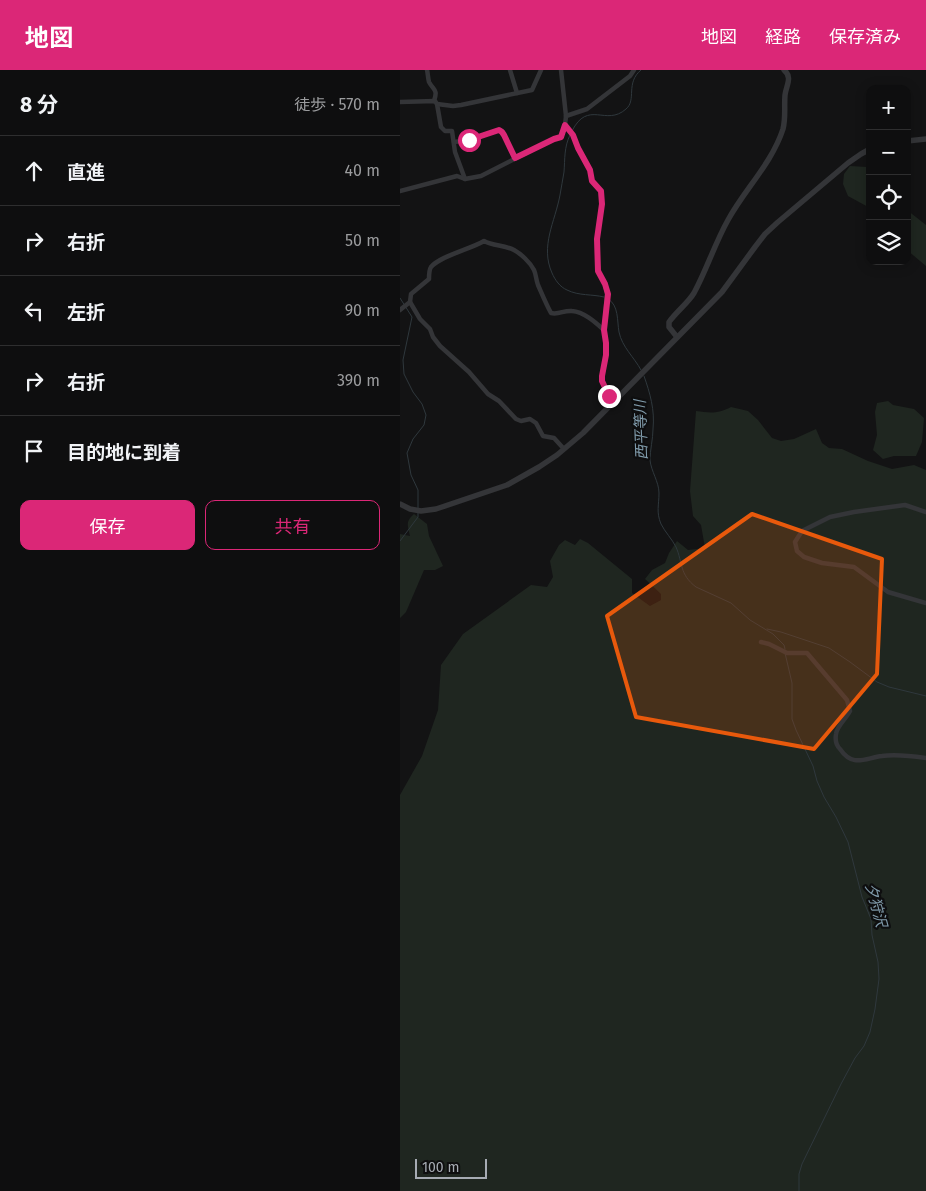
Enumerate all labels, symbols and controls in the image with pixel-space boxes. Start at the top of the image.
text: 地図 [25,24,73,52]
text: 地図 [701,26,737,48]
text: 経路 [765,26,801,48]
text: 保存済み [829,26,901,48]
map controls [866,85,911,265]
button: + [866,85,911,130]
text: 8 分 [20,92,58,118]
text: 徒歩 · 570 m [294,95,380,114]
route start [458,129,481,152]
button: − [866,130,911,175]
icon: ahead [20,157,48,185]
text: 直進 [67,161,105,184]
text: 40 m [345,161,380,180]
button: locate [866,175,911,220]
button: layers [866,220,911,265]
icon: right [20,227,48,255]
text: 右折 [67,231,105,254]
text: 50 m [345,231,380,250]
icon: left [20,297,48,325]
text: 左折 [67,301,105,324]
text: 90 m [345,301,380,320]
icon: right [20,367,48,395]
text: 右折 [67,371,105,394]
text: 390 m [337,371,380,390]
route end [598,385,621,408]
water label: 西平等川 [631,398,651,460]
icon: arrive [20,437,48,465]
text: 目的地に到着 [67,441,181,464]
button: 保存 [20,500,195,550]
button: 共有 [205,500,380,550]
water label: 夕狩沢 [861,881,891,931]
scale bar [415,1156,488,1179]
text: 100 m [422,1159,459,1176]

